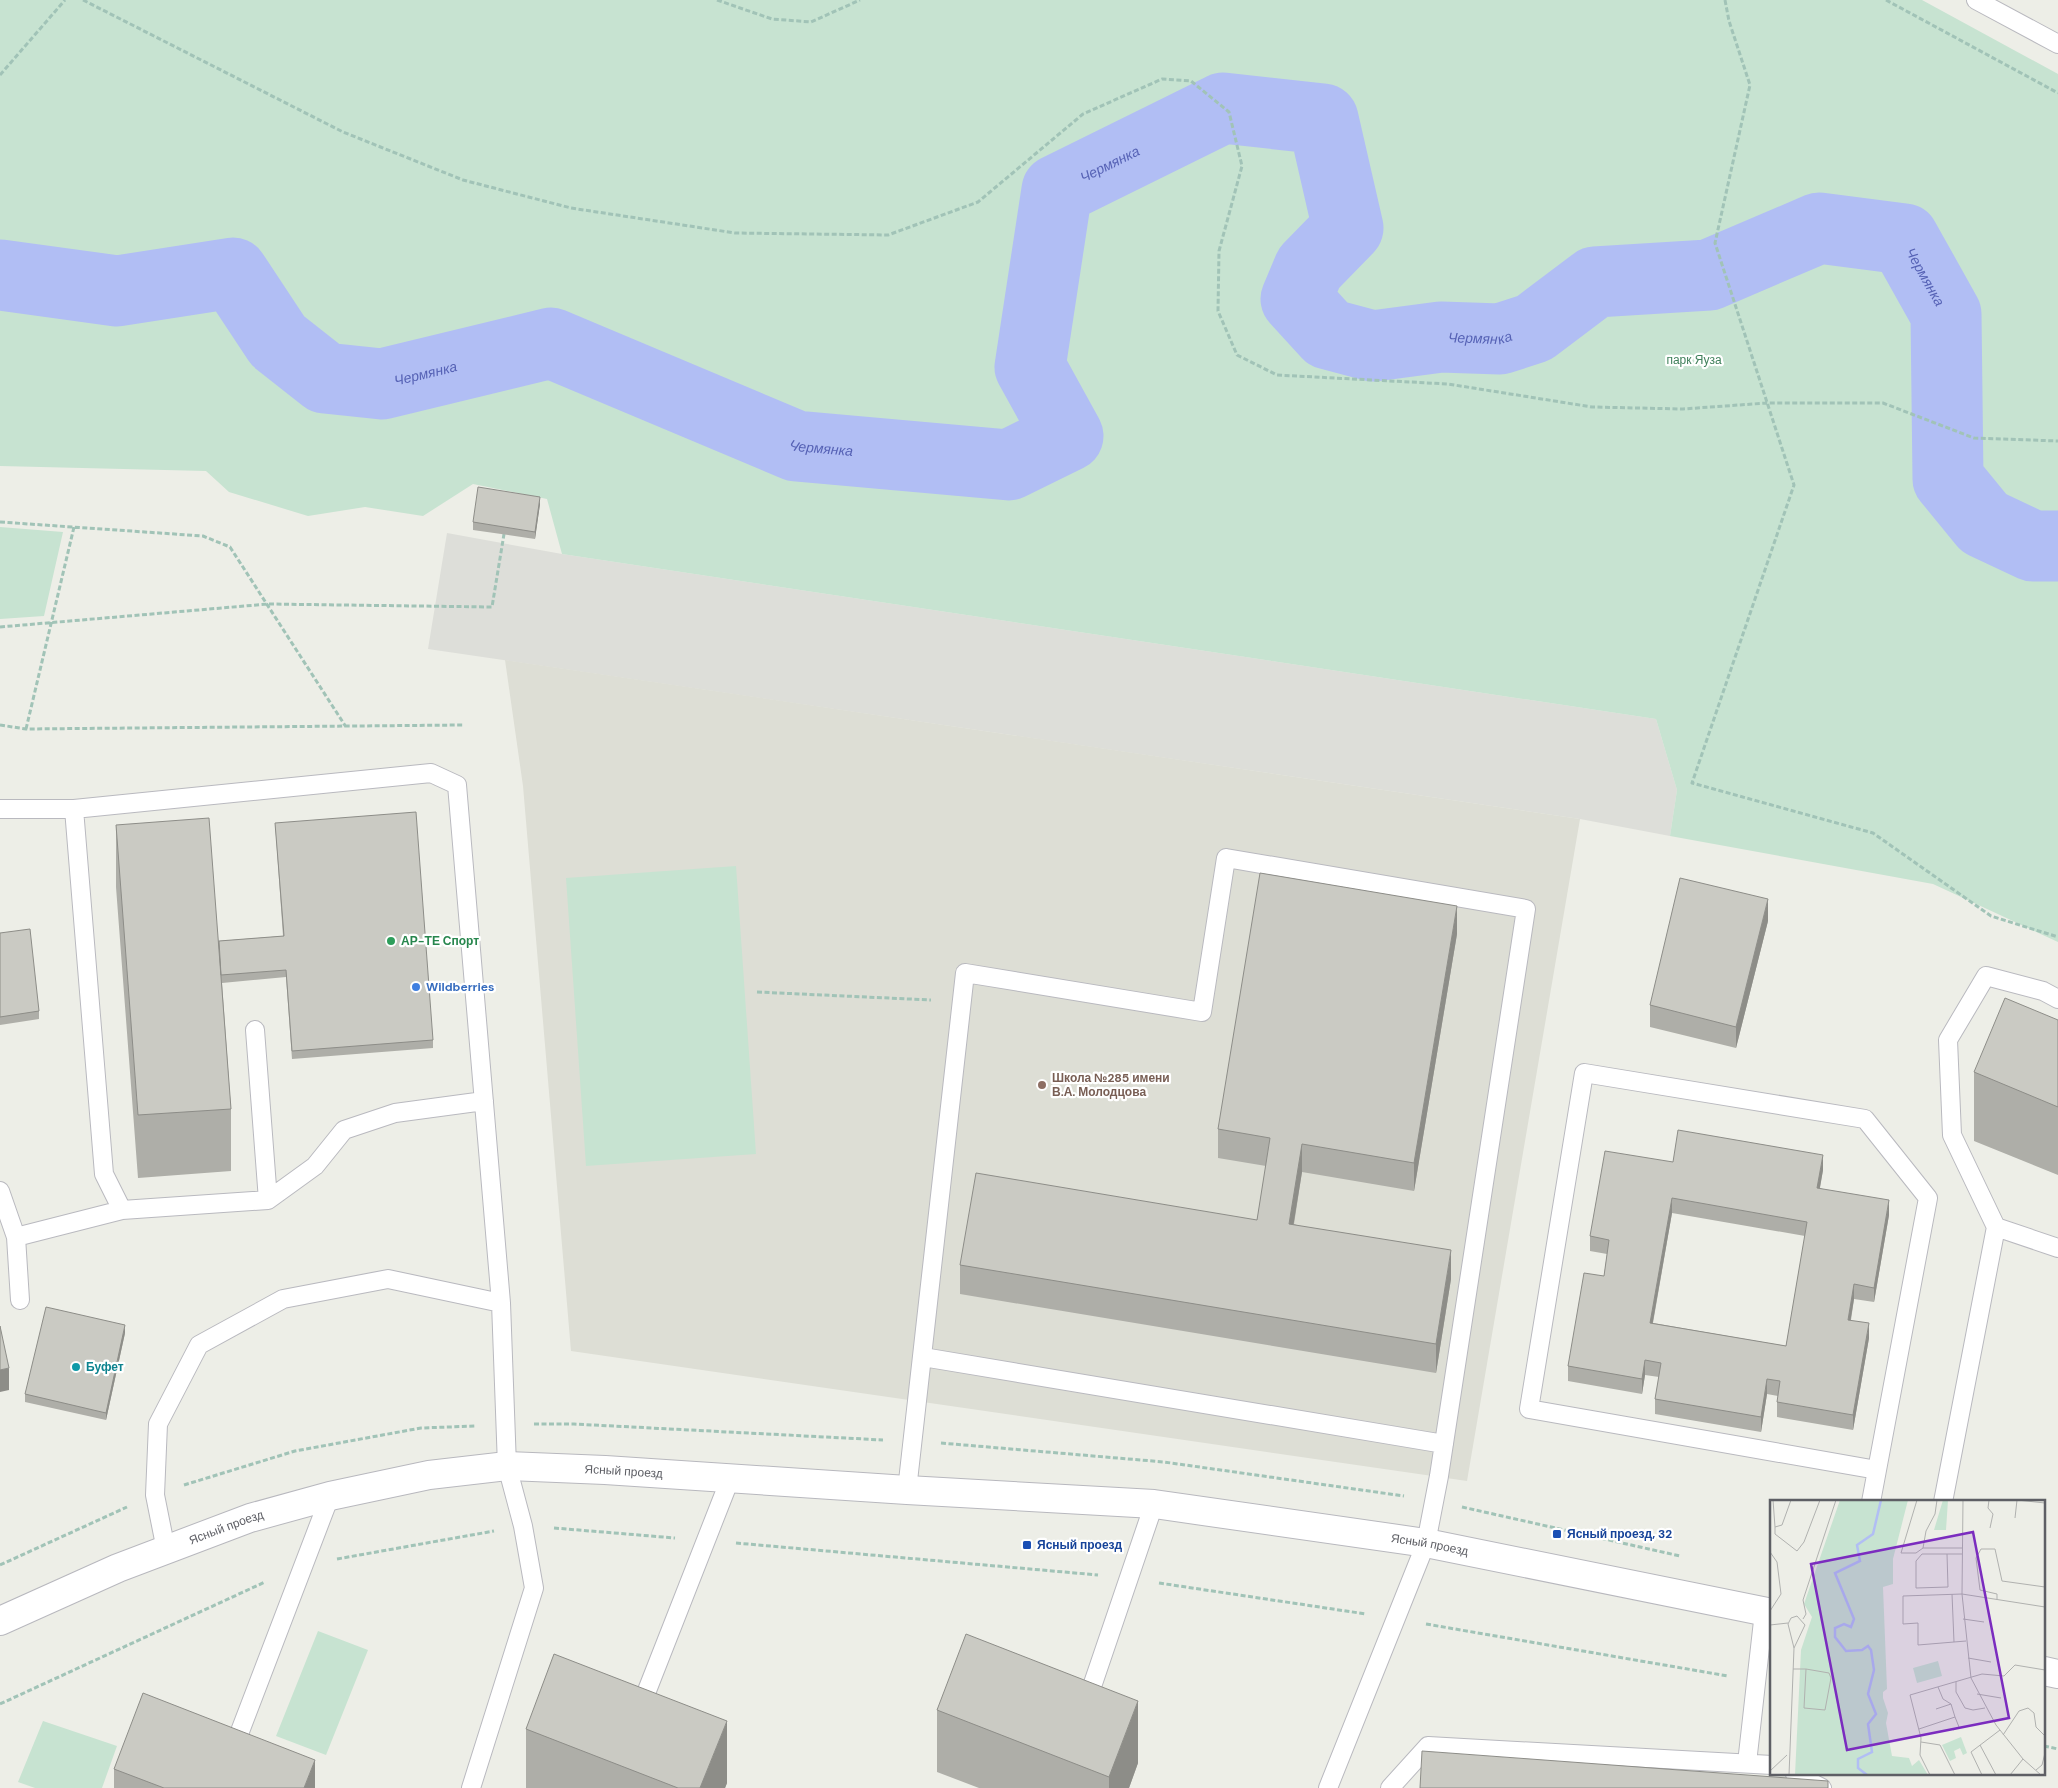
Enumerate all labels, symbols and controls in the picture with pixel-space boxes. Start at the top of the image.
water label: Чермянка [1077,142,1143,186]
water label: Чермянка [1902,245,1949,309]
water label: Чермянка [1448,327,1515,348]
park label: парк Яуза [1666,352,1722,368]
water label: Чермянка [392,357,459,390]
water label: Чермянка [786,435,854,460]
place label: АР-ТЕ Спорт [401,933,479,949]
marker: АР-ТЕ Спорт [385,935,397,947]
place label: Wildberries [426,979,494,995]
marker: Wildberries [410,981,422,993]
place label: Школа №285 имени В.А. Молодцова [1052,1070,1170,1100]
marker: Школа №285 имени В.А. Молодцова [1036,1079,1048,1091]
place label: Буфет [86,1359,124,1375]
marker: Буфет [70,1361,82,1373]
street label: Ясный проезд [584,1461,663,1482]
inset map [1770,1500,2046,1776]
street label: Ясный проезд [187,1507,265,1548]
place label: Ясный проезд, 32 [1567,1526,1672,1542]
marker: Ясный проезд, 32 [1551,1528,1563,1540]
street label: Ясный проезд [1390,1530,1470,1559]
place label: Ясный проезд [1037,1537,1123,1553]
marker: Ясный проезд [1021,1539,1033,1551]

